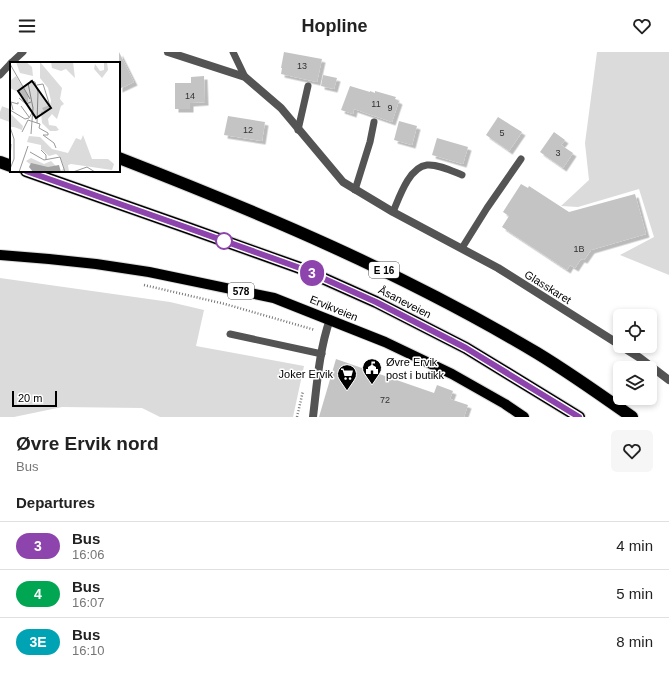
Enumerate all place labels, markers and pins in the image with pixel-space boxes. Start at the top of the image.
unlabelled marker [215,232,233,250]
place label: Øvre Ervik post i butikk [386,356,445,381]
public building icon: Øvre Ervik post i butikk [361,357,383,385]
supermarket icon: Joker Ervik [336,363,358,391]
place label: Joker Ervik [279,368,333,380]

